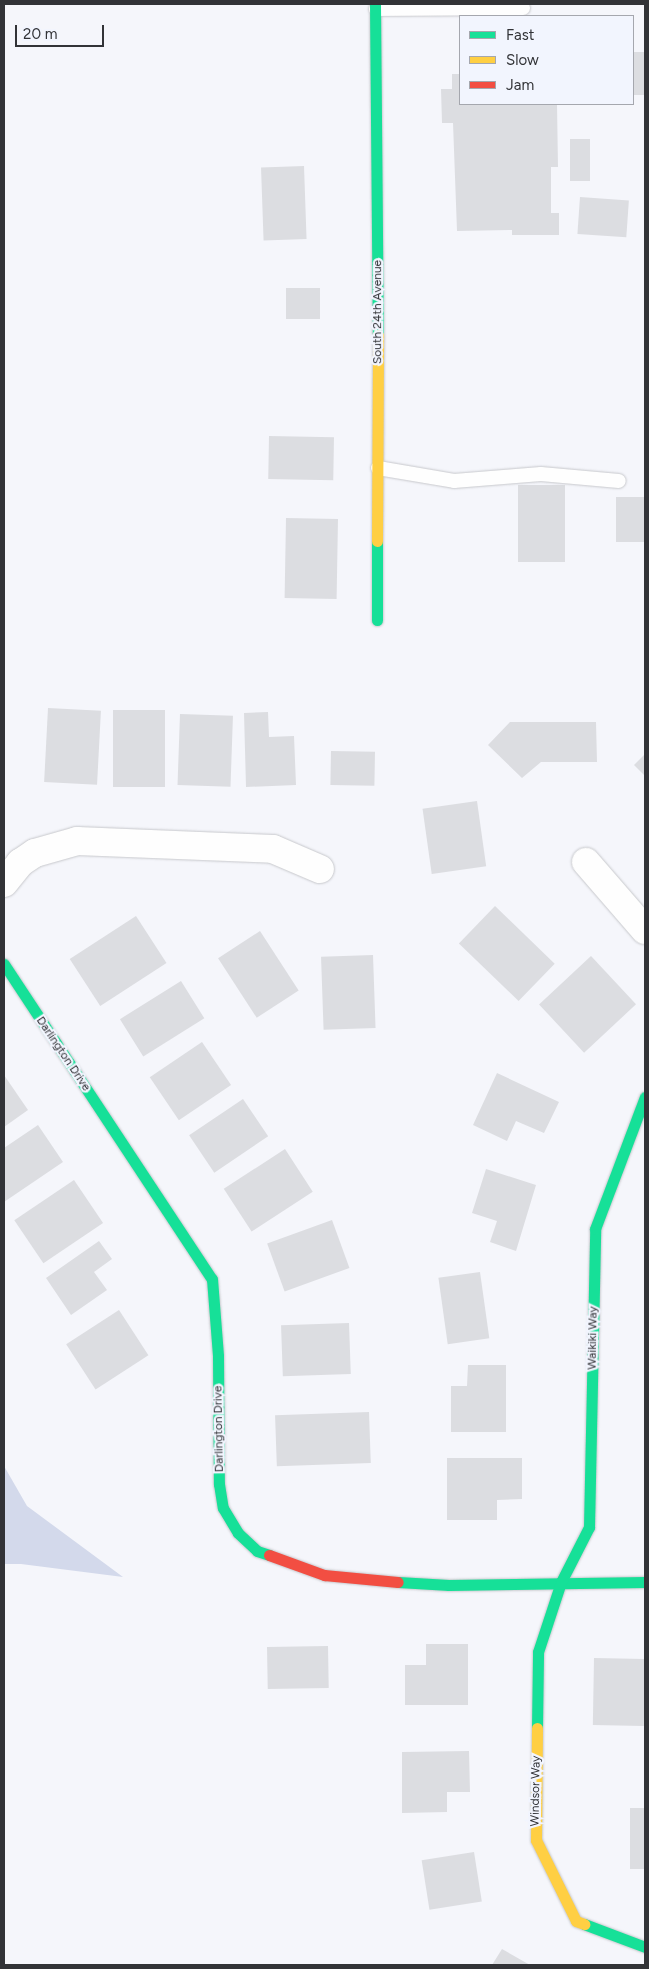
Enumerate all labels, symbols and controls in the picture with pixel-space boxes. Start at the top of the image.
scale bar [18,15,106,47]
legend [459,15,634,105]
text: 20 m [23,25,57,43]
text: Fast [506,26,534,44]
text: Slow [506,51,539,69]
text: Jam [506,76,534,94]
street label: South 24th Avenue [371,260,385,364]
street label: Darlington Drive [33,1014,93,1094]
street label: Waikiki Way [585,1306,601,1370]
street label: Darlington Drive [211,1386,227,1472]
street label: Windsor Way [528,1755,544,1827]

